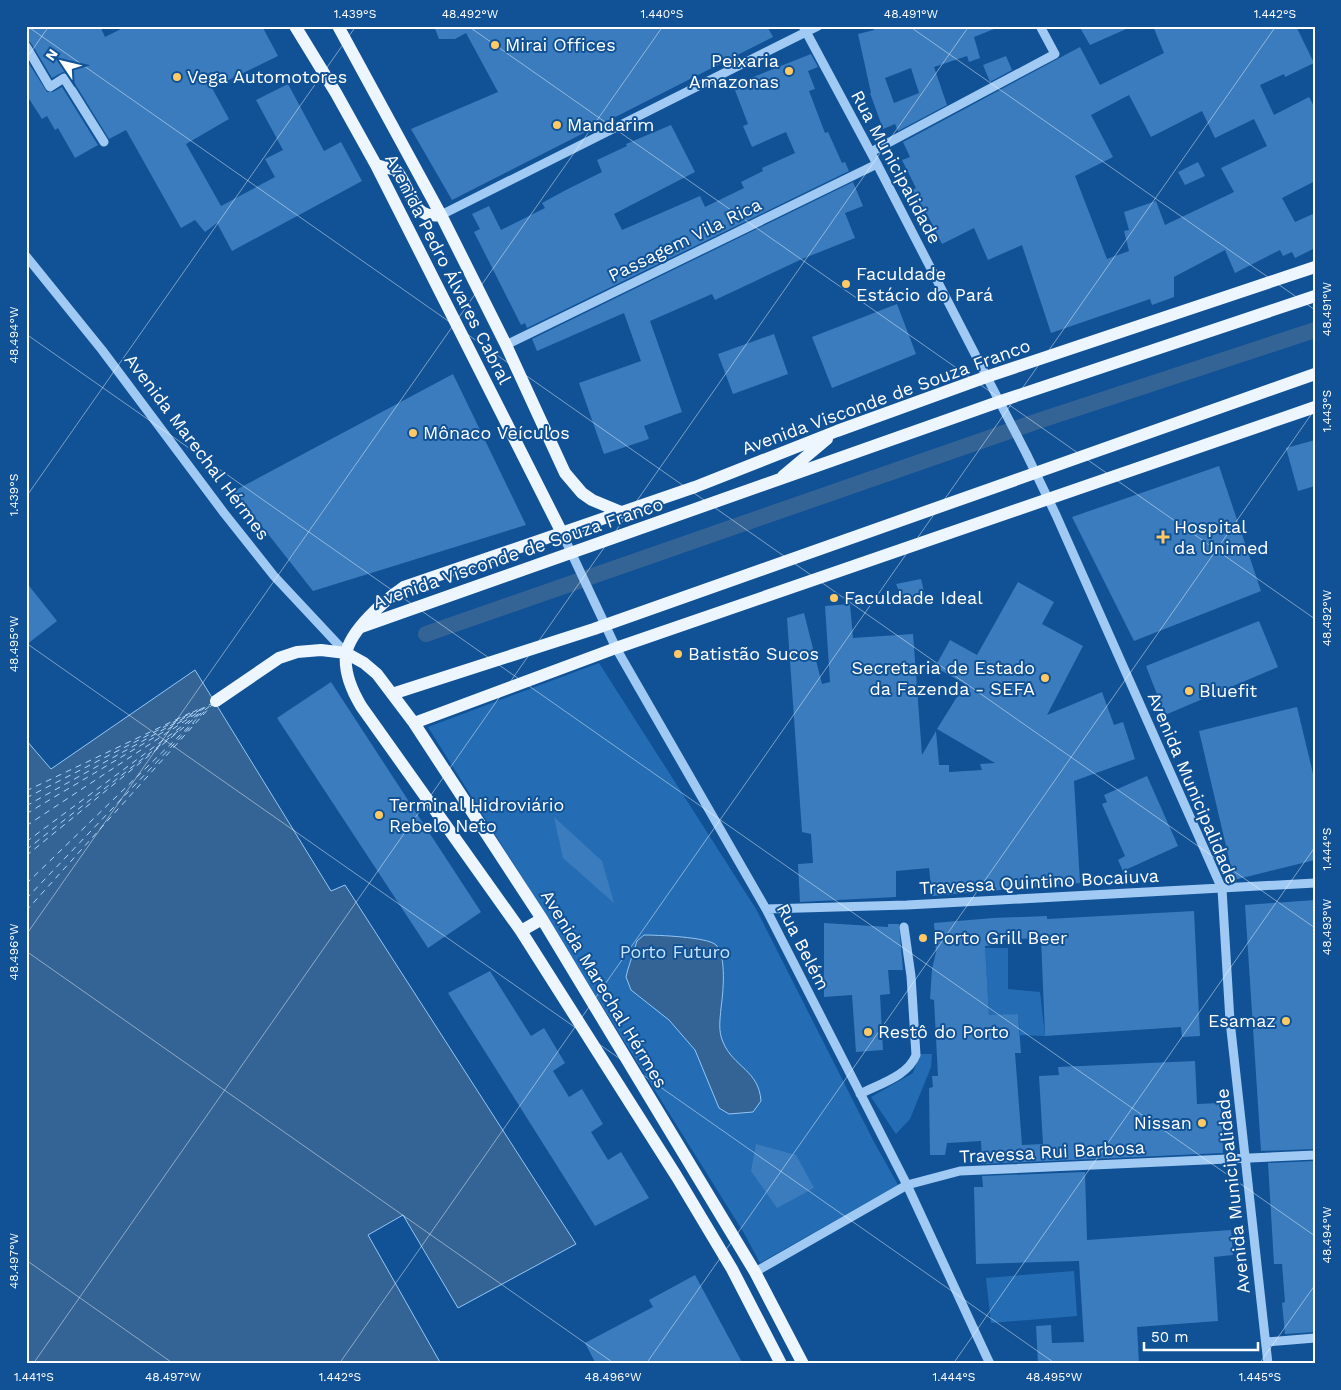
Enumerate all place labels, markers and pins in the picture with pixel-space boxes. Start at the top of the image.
place label: Mirai Offices [505,34,616,55]
marker: Mirai Offices [489,39,501,51]
place label: Peixaria Amazonas [689,50,779,92]
marker: Peixaria Amazonas [783,65,795,77]
place label: Vega Automotores [187,66,347,87]
marker: Vega Automotores [171,71,183,83]
place label: Mandarim [567,114,654,135]
marker: Mandarim [551,119,563,131]
place label: Faculdade Estácio do Pará [856,263,993,305]
marker: Faculdade Estácio do Pará [840,278,852,290]
place label: Mônaco Veículos [423,422,570,443]
marker: Mônaco Veículos [407,427,419,439]
place label: Hospital da Unimed [1174,516,1269,558]
marker: Hospital da Unimed [1156,530,1170,544]
place label: Faculdade Ideal [844,587,983,608]
marker: Faculdade Ideal [828,592,840,604]
place label: Batistão Sucos [688,643,819,664]
marker: Batistão Sucos [672,648,684,660]
place label: Secretaria de Estado da Fazenda - SEFA [851,657,1035,699]
marker: Secretaria de Estado da Fazenda - SEFA [1039,672,1051,684]
place label: Bluefit [1199,680,1258,701]
marker: Bluefit [1183,685,1195,697]
place label: Terminal Hidroviário Rebelo Neto [389,794,564,836]
marker: Terminal Hidroviário Rebelo Neto [373,809,385,821]
place label: Porto Grill Beer [933,927,1067,948]
marker: Porto Grill Beer [917,932,929,944]
place label: Esamaz [1208,1010,1276,1031]
marker: Esamaz [1280,1015,1292,1027]
place label: Restô do Porto [878,1021,1009,1042]
marker: Restô do Porto [862,1026,874,1038]
place label: Nissan [1134,1112,1192,1133]
marker: Nissan [1196,1117,1208,1129]

